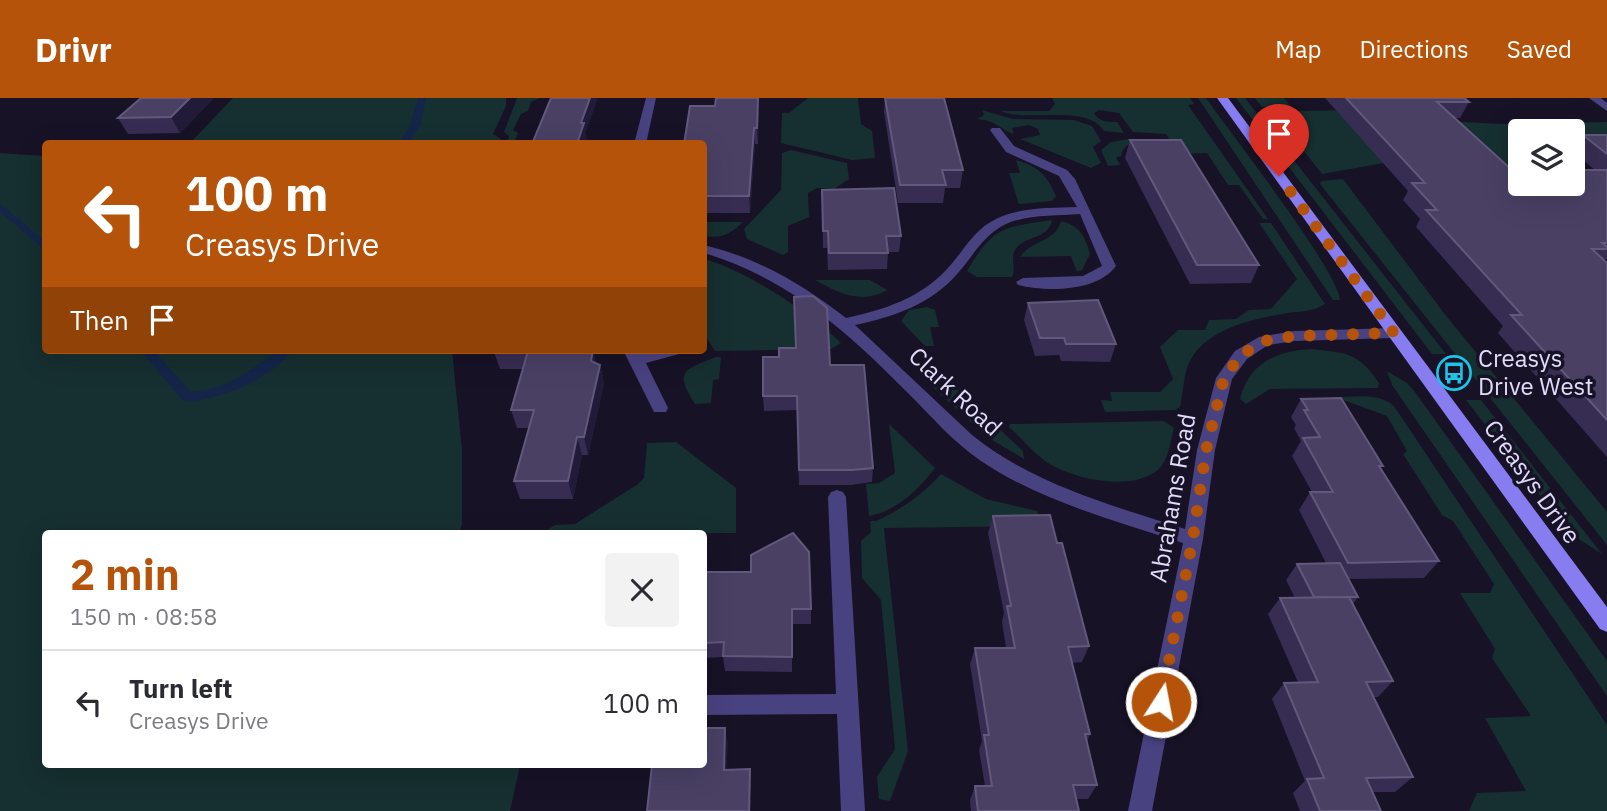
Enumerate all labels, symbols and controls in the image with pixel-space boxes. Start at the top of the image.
text: Drivr [35,28,112,71]
text: Map [1275,33,1321,65]
text: Directions [1359,33,1469,65]
text: Saved [1507,33,1572,65]
pin [1249,104,1309,176]
icon: arrive [1260,115,1298,153]
map controls [1508,119,1585,196]
button: layers [1508,119,1585,196]
text: 100 m [185,161,329,224]
icon: left [70,168,161,259]
text: Creasys Drive [185,223,379,265]
icon: arrive [143,301,181,339]
text: Then [70,303,129,337]
street label: Clark Road [902,340,1009,443]
place label: Creasys Drive West [1478,342,1594,402]
bus stop icon: Creasys Drive West [1435,354,1473,392]
street label: Abrahams Road [1141,411,1203,585]
street label: Creasys Drive [1477,413,1589,550]
text: 2 min [70,547,180,602]
button: close [605,553,679,627]
text: 150 m · 08:58 [70,601,217,631]
position arrow [1124,665,1198,739]
text: Turn left [129,671,232,705]
icon: left [70,684,108,722]
text: 100 m [603,686,679,720]
text: Creasys Drive [129,705,269,735]

